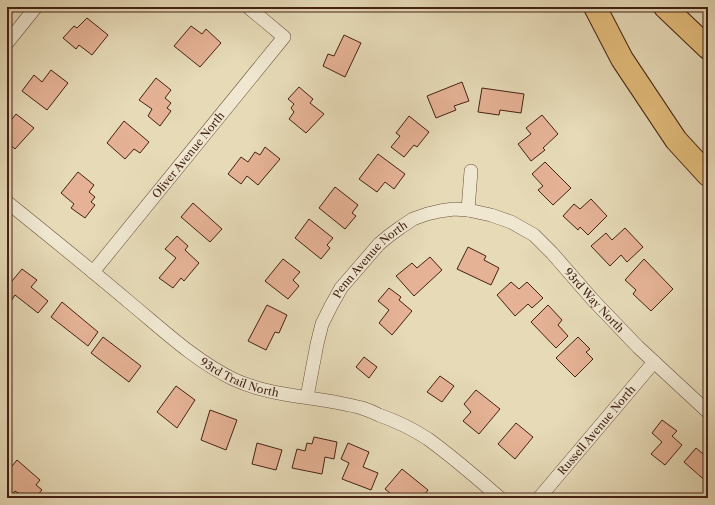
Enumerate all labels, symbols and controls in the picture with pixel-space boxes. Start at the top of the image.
street label: Oliver Avenue North [149,109,228,201]
street label: Penn Avenue North [330,218,410,301]
street label: 93rd Way North [561,265,627,335]
street label: 93rd Trail North [197,354,280,400]
street label: Russell Avenue North [555,382,638,478]

